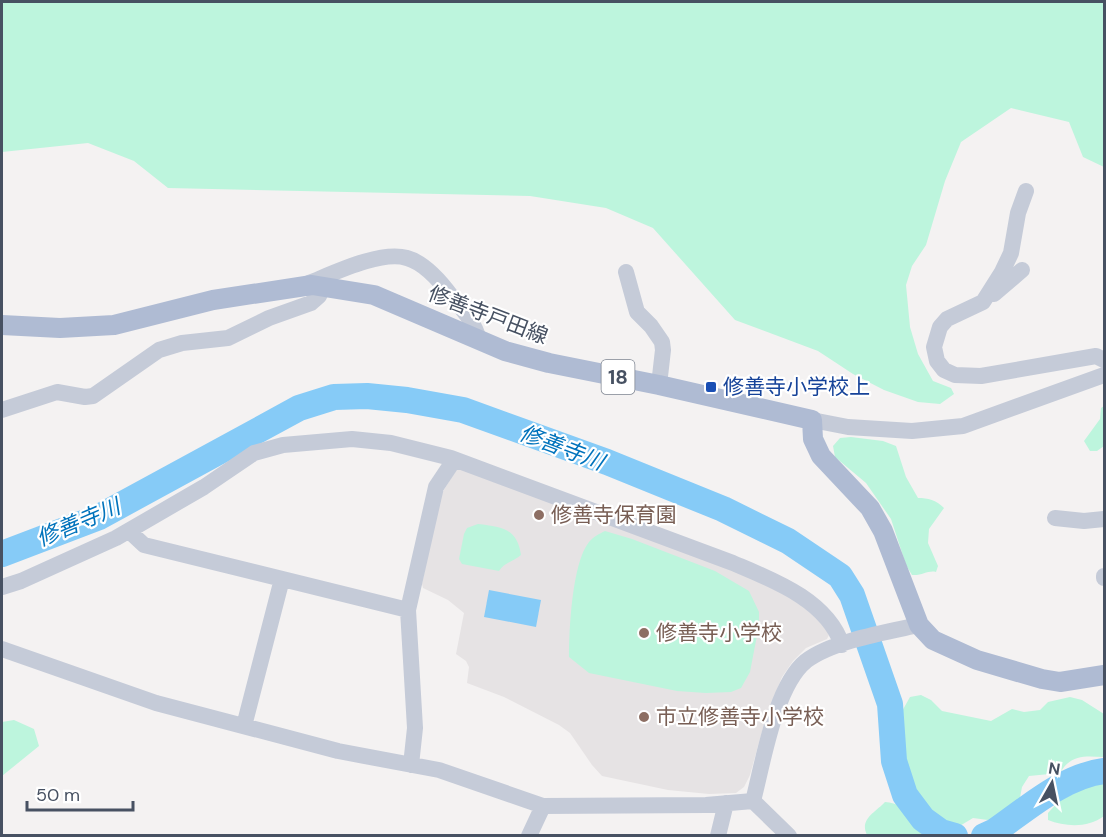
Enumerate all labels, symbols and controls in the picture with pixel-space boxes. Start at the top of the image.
street label: 修善寺戸田線 [424,279,552,351]
road number: 18 [602,360,634,394]
place label: 修善寺小学校上 [723,373,870,401]
marker: 修善寺小学校上 [704,380,718,394]
water label: 修善寺川 [516,418,610,477]
water label: 修善寺川 [32,491,126,553]
place label: 修善寺保育園 [551,501,677,529]
marker: 修善寺保育園 [532,508,546,522]
place label: 修善寺小学校 [656,619,782,647]
marker: 修善寺小学校 [637,626,651,640]
place label: 市立修善寺小学校 [656,703,824,731]
marker: 市立修善寺小学校 [637,710,651,724]
north arrow [1022,753,1082,813]
text: N [1047,757,1062,780]
scale bar [27,774,134,812]
text: 50 m [36,783,80,807]

